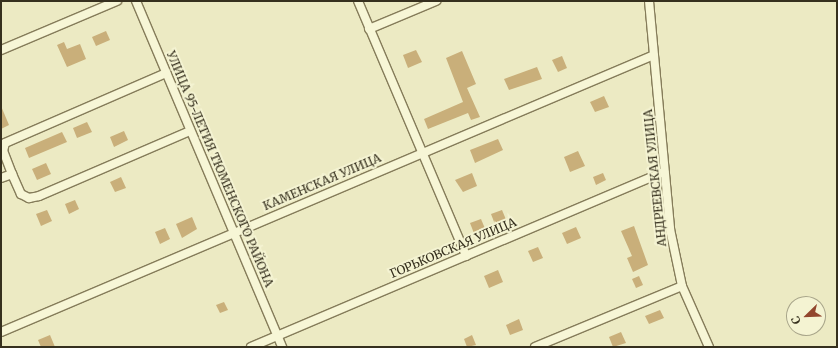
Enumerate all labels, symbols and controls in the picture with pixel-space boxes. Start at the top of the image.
street label: УЛИЦА 95-ЛЕТИЯ ТЮМЕНСКОГО РАЙОНА [164,49,276,289]
street label: АНДРЕЕВСКАЯ УЛИЦА [641,109,669,247]
street label: КАМЕНСКАЯ УЛИЦА [261,151,383,213]
street label: ГОРЬКОВСКАЯ УЛИЦА [388,215,518,281]
north arrow [786,296,826,336]
text: С [788,314,804,326]

